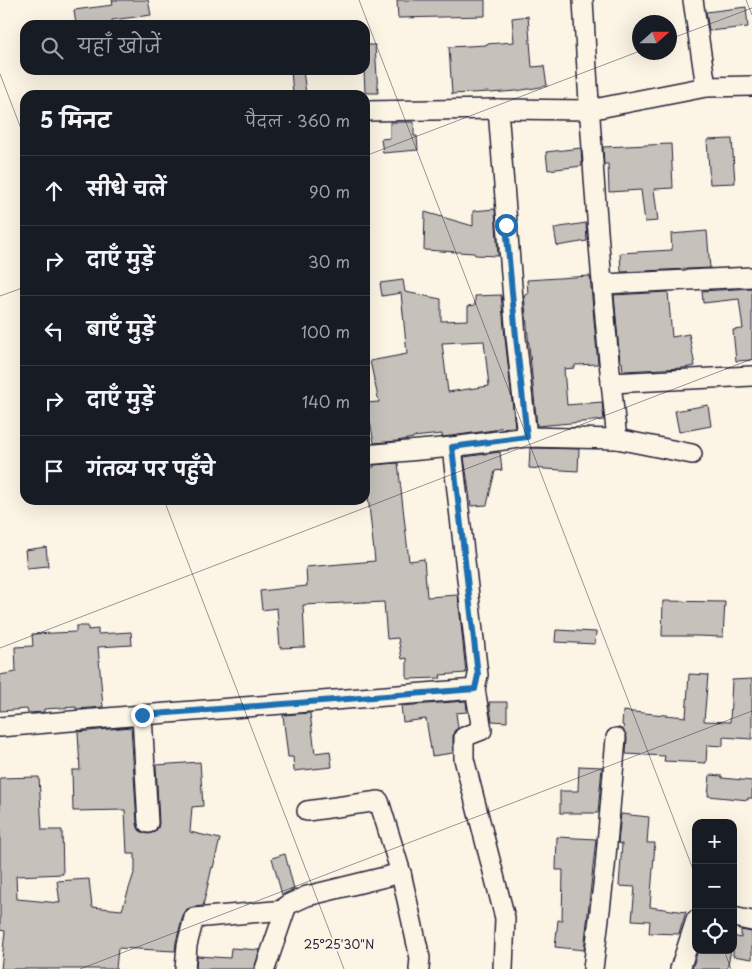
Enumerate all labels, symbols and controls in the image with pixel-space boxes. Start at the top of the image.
north arrow [632,15,677,60]
search box [20,20,370,75]
text: यहाँ खोजें [78,31,161,59]
icon: search [38,34,66,62]
text: 5 मिनट [40,103,111,135]
text: पैदल · 360 m [245,108,350,132]
text: सीधे चलें [87,174,166,202]
icon: ahead [40,177,68,205]
text: 90 m [309,179,350,203]
route start [495,214,518,237]
text: दाएँ मुड़ें [87,244,154,272]
icon: right [40,247,68,275]
text: 30 m [308,249,350,273]
text: बाएँ मुड़ें [87,314,155,342]
icon: left [40,317,68,345]
text: 100 m [301,319,350,343]
text: दाएँ मुड़ें [87,384,154,412]
icon: right [40,387,68,415]
text: 140 m [302,389,350,413]
text: गंतव्य पर पहुँचे [87,454,215,482]
icon: arrive [40,457,68,485]
route end [131,704,154,727]
map controls [692,819,737,954]
button: + [692,819,737,864]
button: − [692,864,737,909]
button: locate [692,909,737,954]
text: 25°25'30"N [304,935,374,953]

